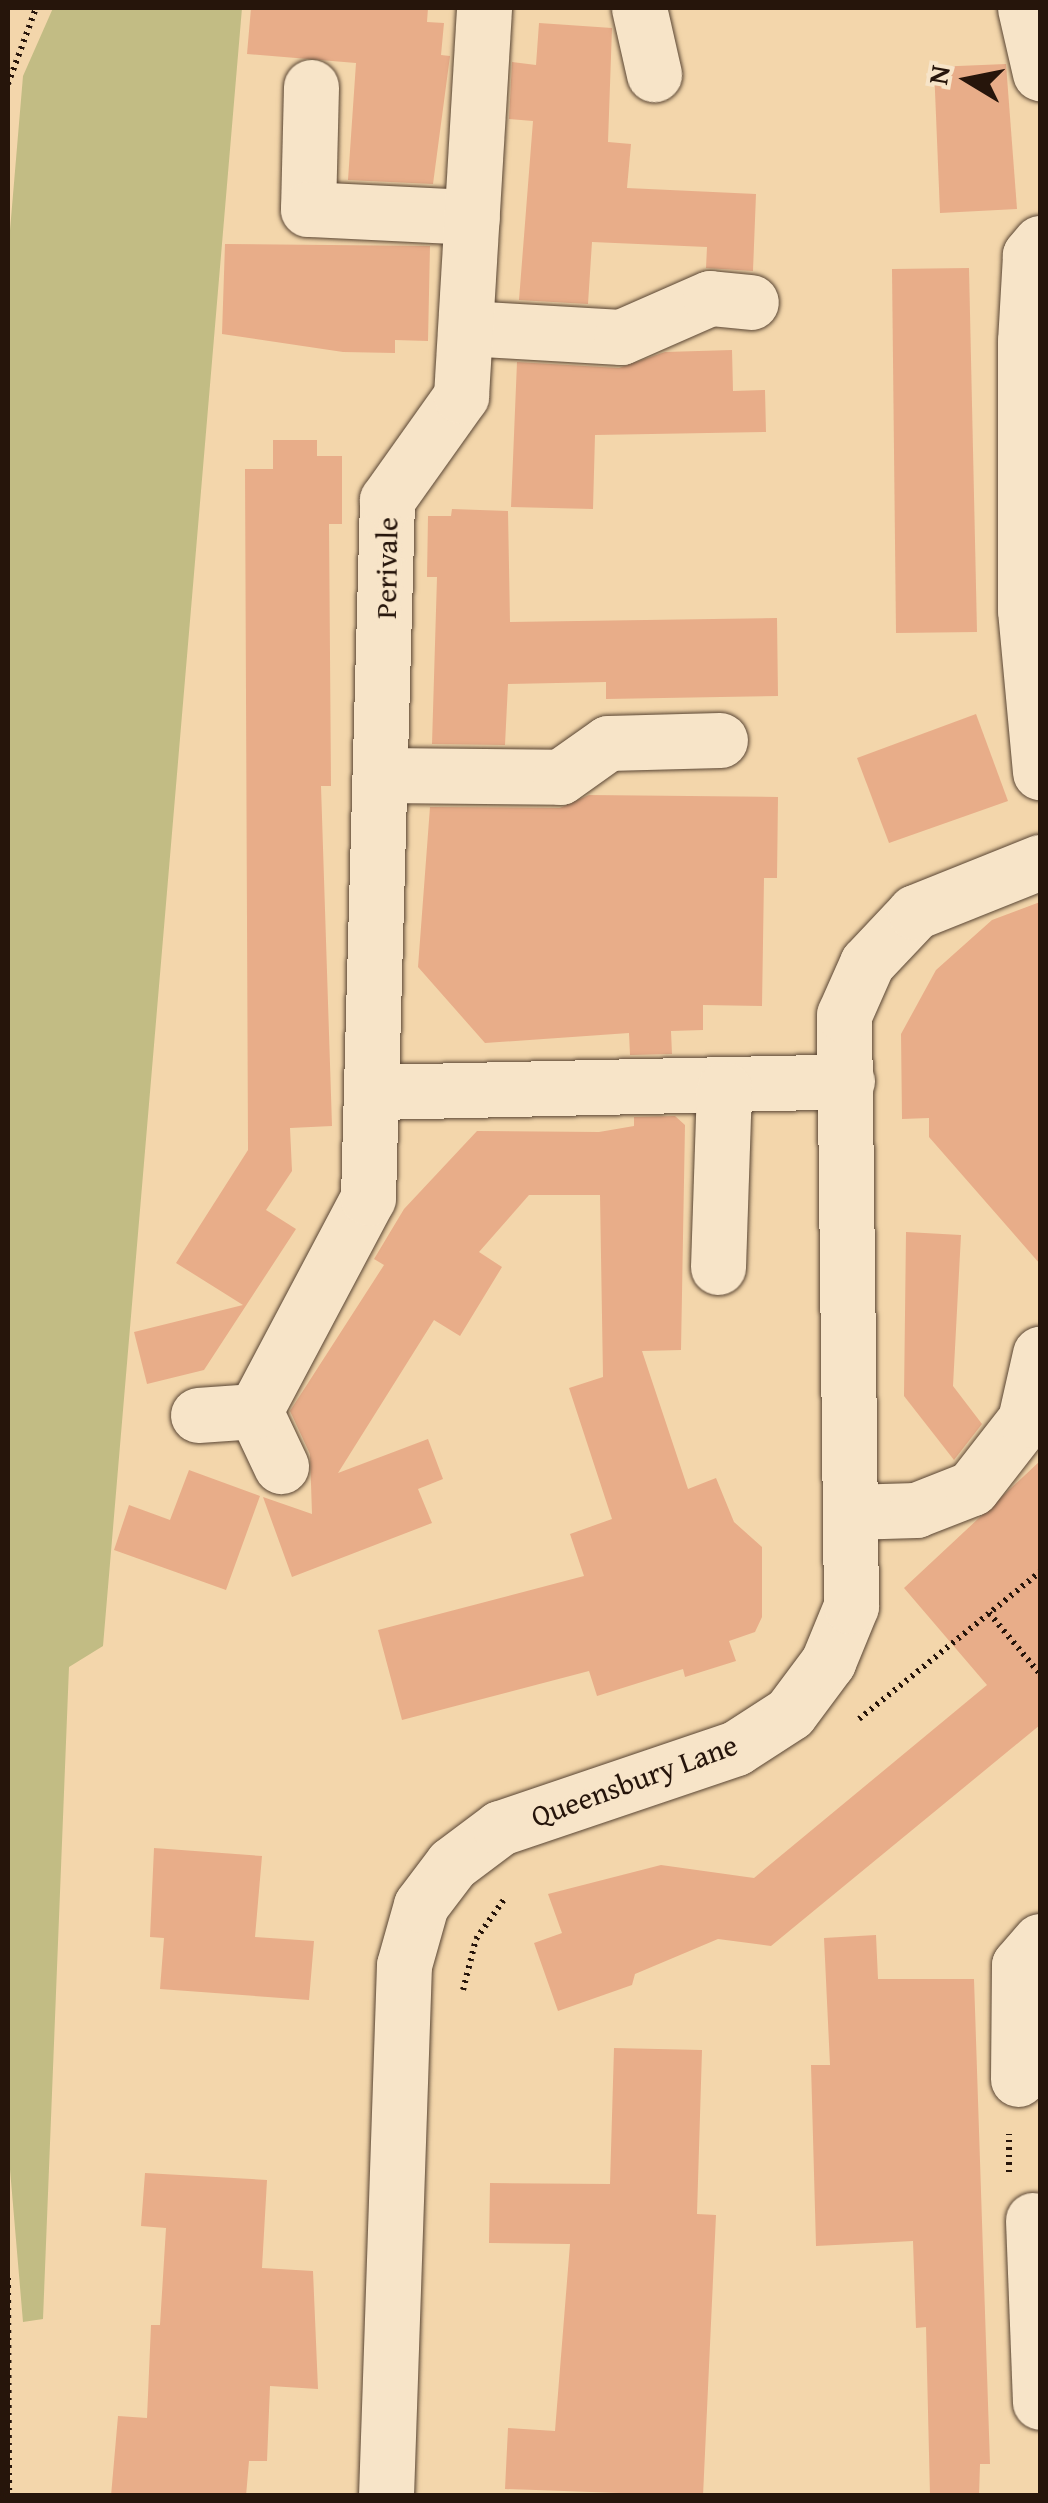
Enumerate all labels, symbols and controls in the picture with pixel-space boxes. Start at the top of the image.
north arrow [918,30,1018,130]
text: N [916,62,960,87]
street label: Perivale [367,517,405,619]
street label: Queensbury Lane [526,1726,742,1834]

